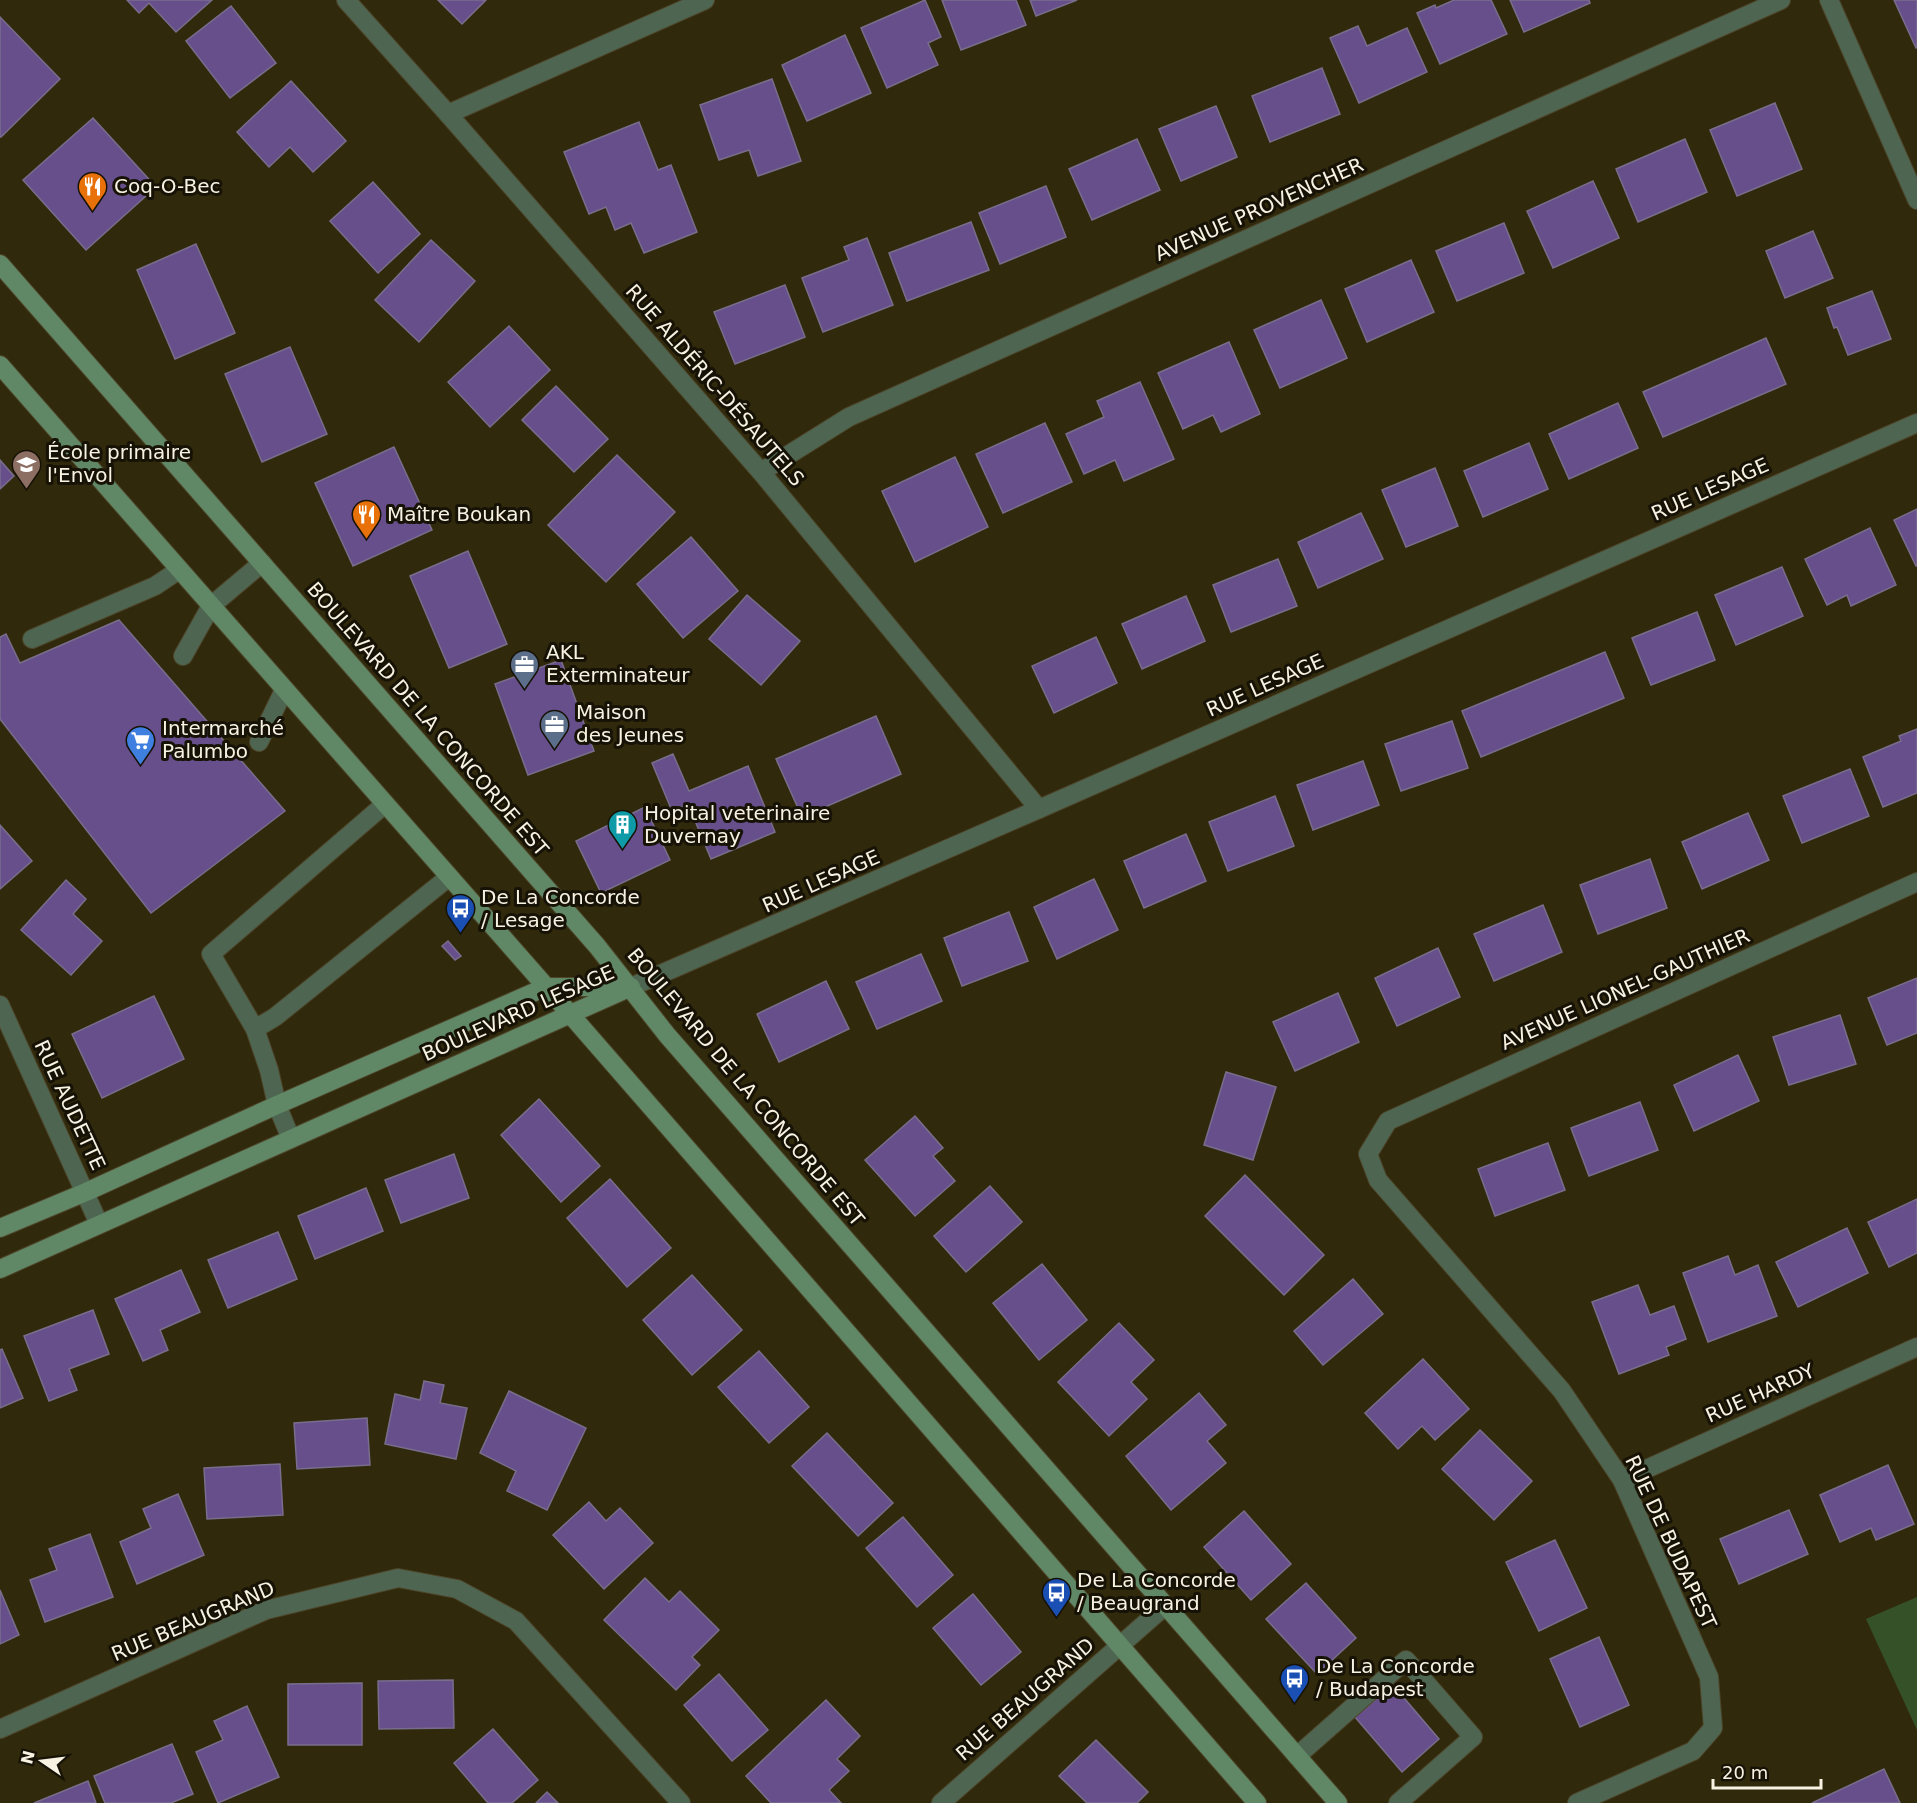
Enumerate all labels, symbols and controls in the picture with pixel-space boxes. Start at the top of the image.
street label: AVENUE PROVENCHER [1151,152,1367,266]
restaurant icon: Coq-O-Bec [77,170,109,212]
place label: Coq-O-Bec [114,174,221,198]
street label: RUE ALDÉRIC-DÉSAUTELS [621,279,809,491]
place label: École primaire l'Envol [47,440,191,487]
school or university icon: École primaire l'Envol [10,448,42,490]
street label: RUE LESAGE [1648,452,1772,526]
restaurant icon: Maître Boukan [350,498,382,540]
place label: Maître Boukan [387,502,531,526]
street label: BOULEVARD DE LA CONCORDE EST [302,577,554,862]
place label: AKL Exterminateur [546,640,690,687]
office icon: AKL Exterminateur [509,648,541,690]
street label: RUE LESAGE [1203,648,1327,722]
place label: Maison des Jeunes [576,700,684,747]
office icon: Maison des Jeunes [539,708,571,750]
place label: Intermarché Palumbo [162,716,284,763]
supermarket icon: Intermarché Palumbo [125,724,157,766]
place label: Hopital veterinaire Duvernay [644,801,830,848]
building icon: Hopital veterinaire Duvernay [607,808,639,850]
street label: RUE LESAGE [759,844,883,918]
place label: De La Concorde / Lesage [481,885,640,932]
bus stop icon: De La Concorde / Lesage [444,892,476,934]
street label: AVENUE LIONEL-GAUTHIER [1497,923,1753,1055]
street label: BOULEVARD DE LA CONCORDE EST [623,943,870,1231]
street label: BOULEVARD LESAGE [418,960,618,1066]
street label: RUE AUDETTE [29,1036,111,1174]
street label: RUE HARDY [1702,1358,1819,1428]
street label: RUE DE BUDAPEST [1620,1451,1722,1633]
place label: De La Concorde / Beaugrand [1077,1568,1236,1615]
street label: RUE BEAUGRAND [108,1576,278,1666]
bus stop icon: De La Concorde / Beaugrand [1040,1576,1072,1618]
street label: RUE BEAUGRAND [951,1633,1099,1765]
place label: De La Concorde / Budapest [1316,1654,1475,1701]
bus stop icon: De La Concorde / Budapest [1279,1662,1311,1704]
north arrow [12,1731,72,1791]
text: N [17,1749,39,1766]
scale bar [1713,1752,1821,1790]
text: 20 m [1722,1762,1768,1783]

